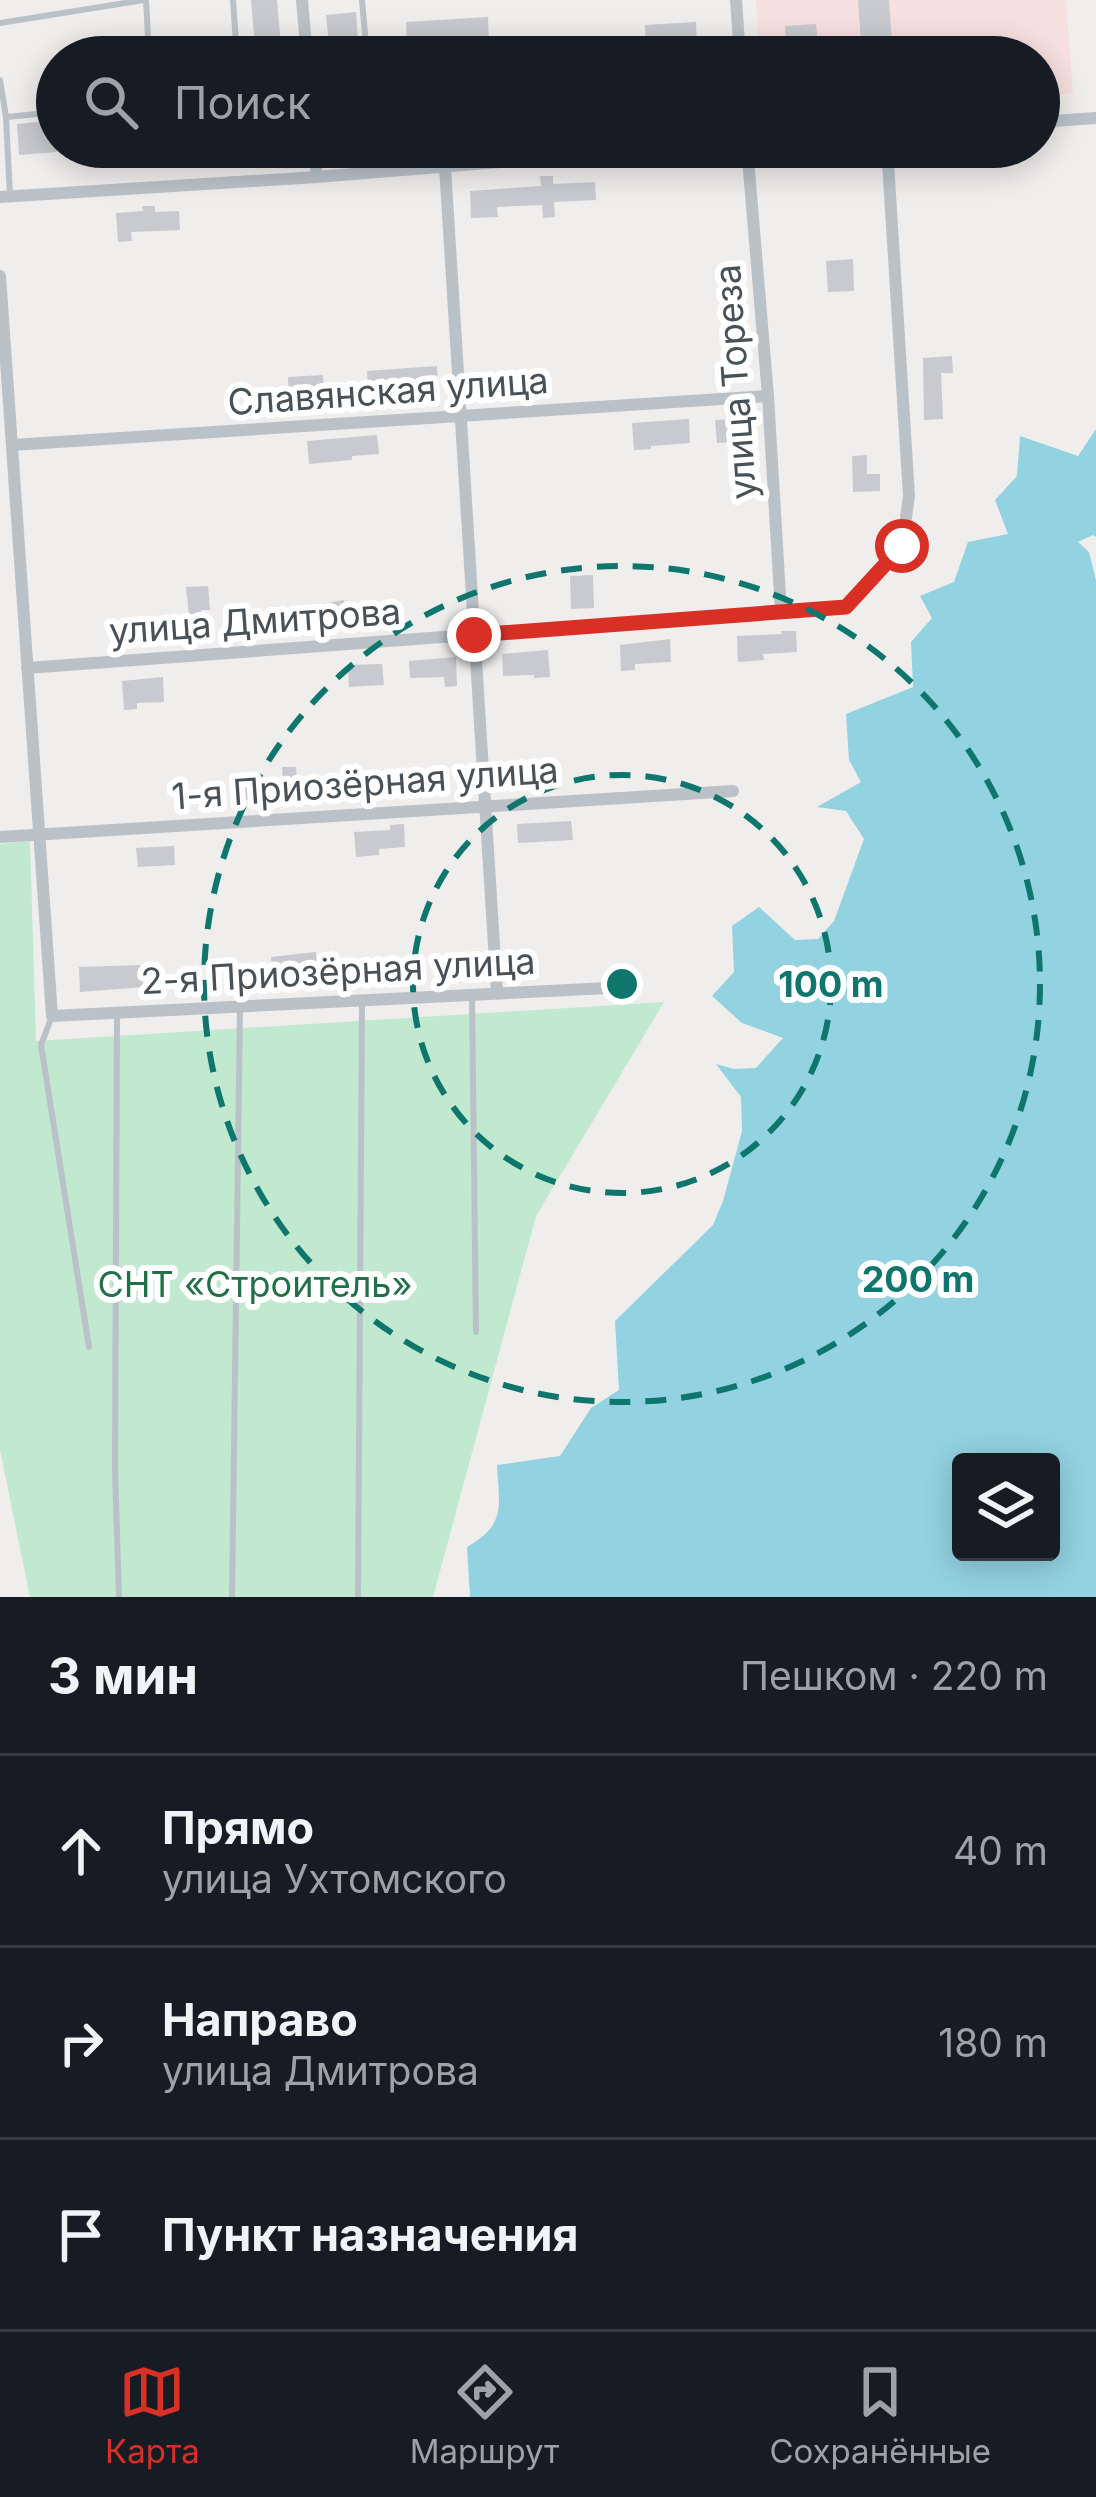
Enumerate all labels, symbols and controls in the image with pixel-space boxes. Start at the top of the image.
search box [36,36,1060,168]
icon: search [78,69,144,135]
text: Поиск [174,75,311,130]
street label: улица Тореза [705,263,765,501]
street label: Славянская улица [226,358,550,424]
route start [875,519,929,573]
street label: улица Дмитрова [108,589,402,653]
route end [447,608,501,662]
street label: 1-я Приозёрная улица [170,748,560,818]
street label: 2-я Приозёрная улица [140,939,536,1003]
text: 100 m [778,962,884,1006]
centre of rings [601,963,643,1005]
text: 200 m [862,1257,974,1301]
park label: СНТ «Строитель» [98,1262,412,1306]
map controls [952,1453,1060,1561]
button: layers [952,1453,1060,1561]
text: 3 мин [48,1645,198,1706]
text: Пешком · 220 m [740,1652,1048,1699]
text: Прямо [162,1800,314,1855]
icon: ahead [48,1818,114,1884]
text: 40 m [953,1827,1048,1874]
text: улица Ухтомского [162,1855,507,1902]
text: Направо [162,1992,358,2047]
icon: right [48,2010,114,2076]
text: 180 m [938,2019,1048,2066]
text: улица Дмитрова [162,2047,479,2094]
icon: arrive [48,2202,114,2268]
text: Пункт назначения [162,2207,579,2262]
tab: Карта [105,2359,200,2471]
tab: Маршрут [410,2359,559,2471]
tab: Сохранённые [769,2359,991,2471]

